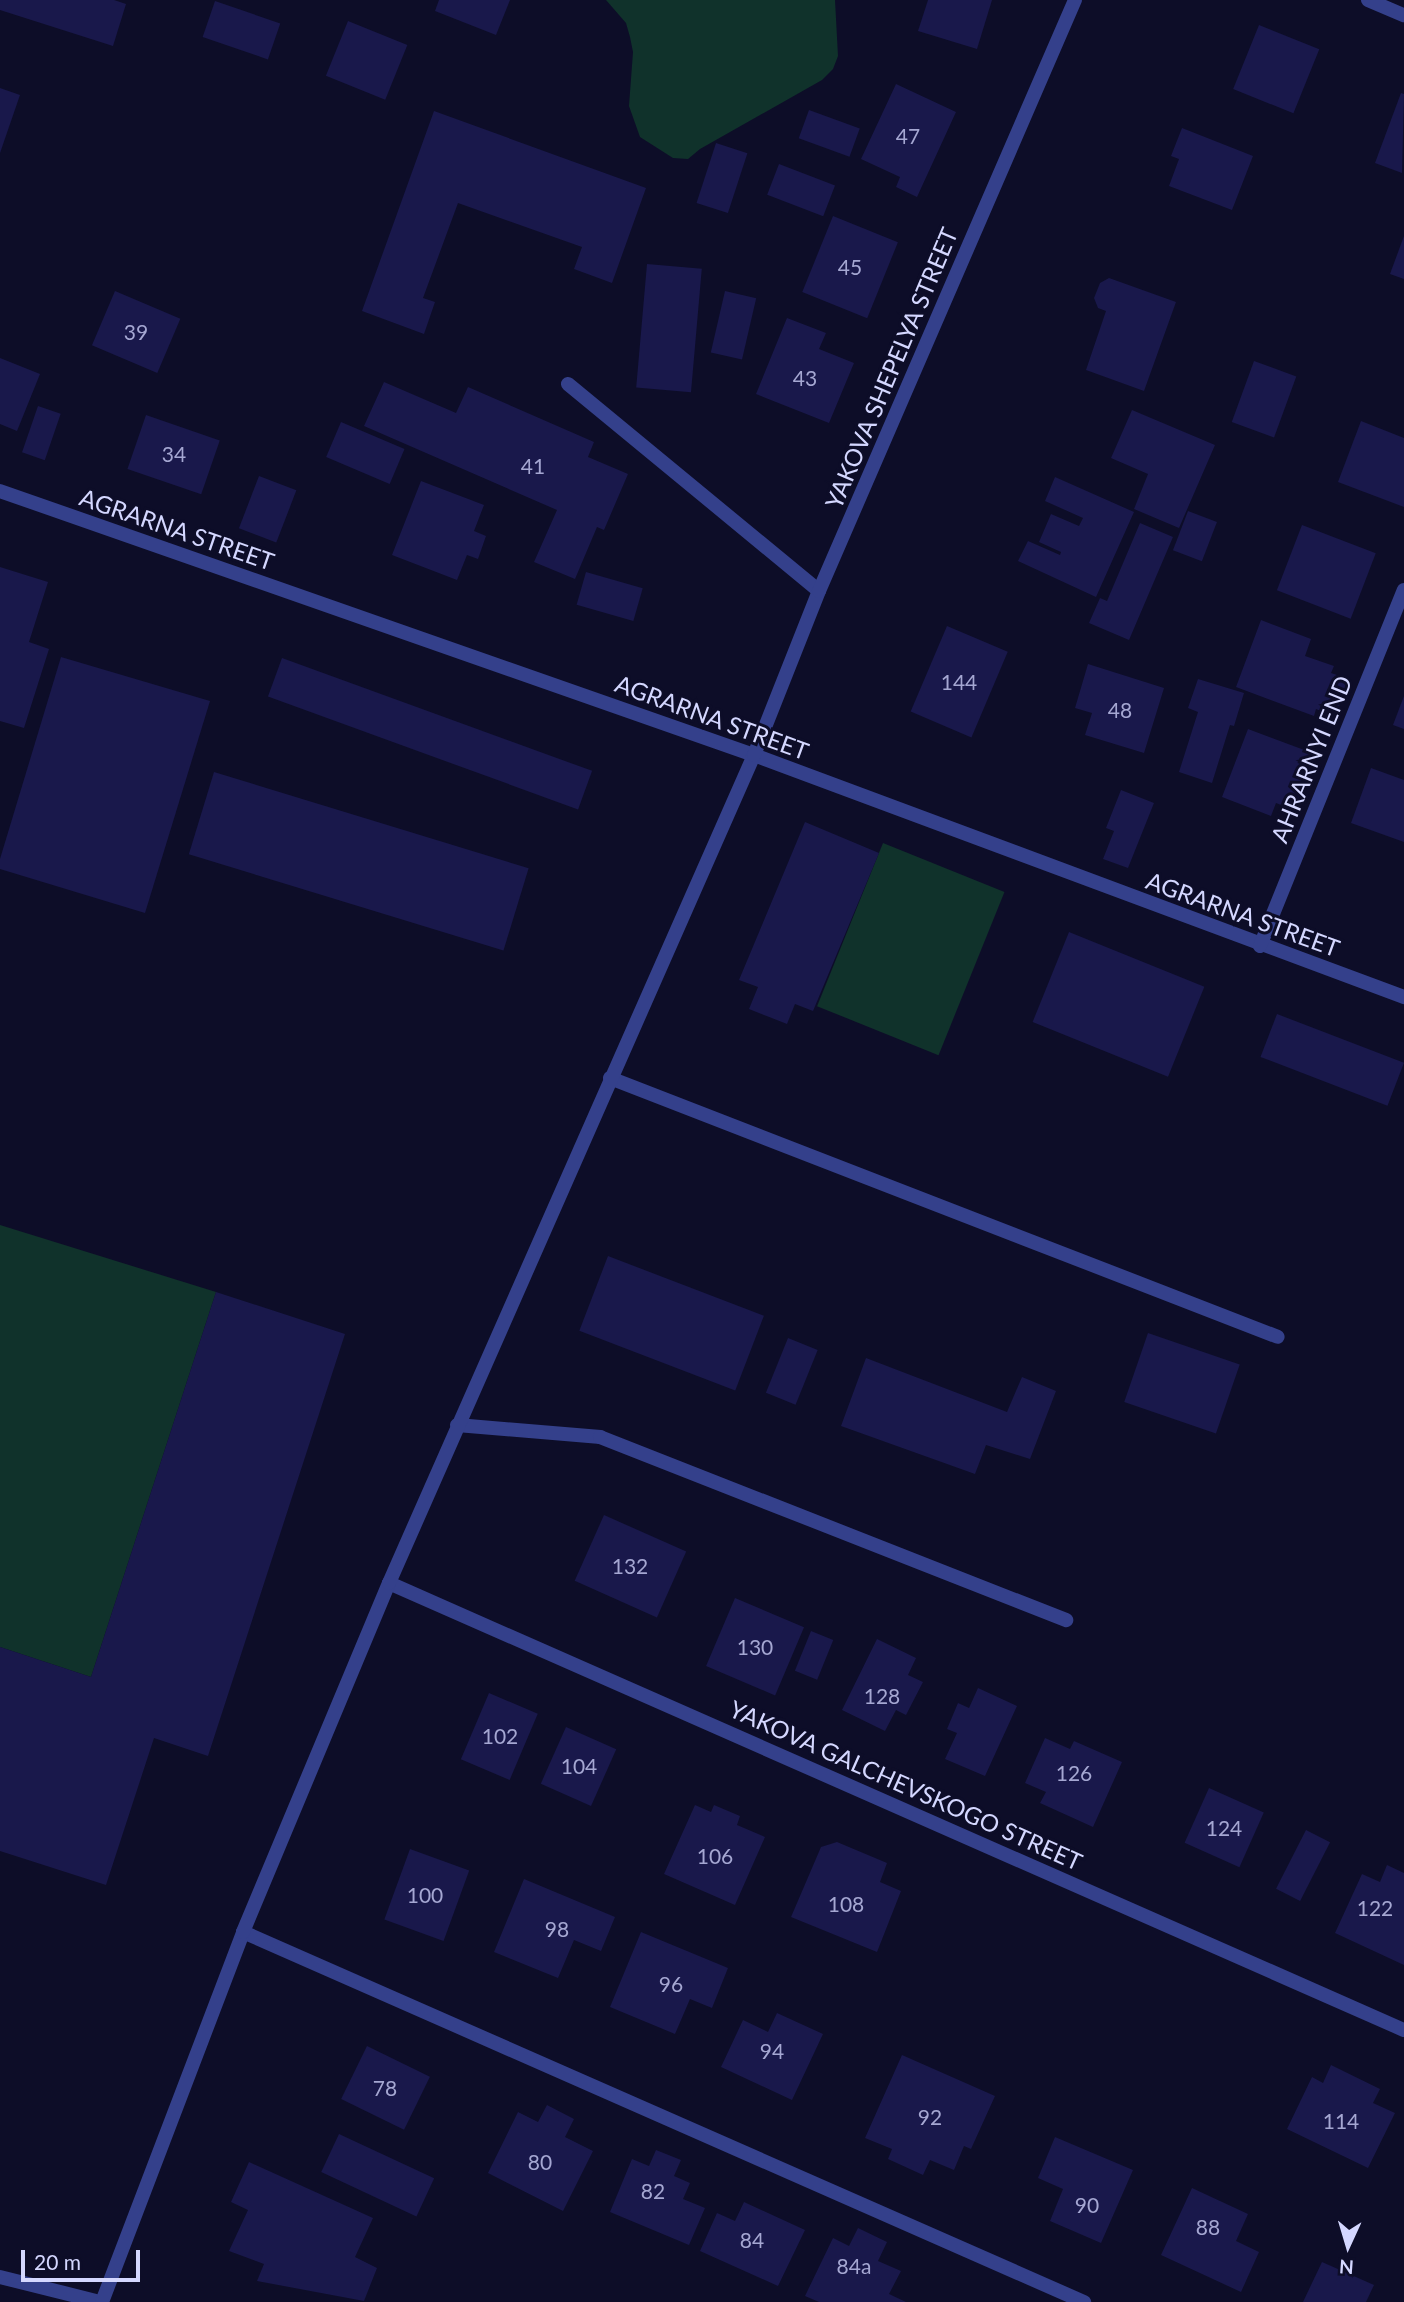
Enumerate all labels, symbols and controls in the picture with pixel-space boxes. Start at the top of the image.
house number: 47 [896,123,920,149]
street label: YAKOVA SHEPELYA STREET [818,223,964,513]
house number: 45 [838,254,862,280]
house number: 39 [124,319,148,345]
house number: 43 [793,365,817,391]
house number: 34 [162,441,186,467]
house number: 41 [521,453,545,479]
street label: AGRARNA STREET [76,482,278,576]
street label: AGRARNA STREET [611,668,813,766]
house number: 144 [941,669,977,695]
street label: AHRARNYI END [1264,671,1358,847]
house number: 48 [1108,697,1132,723]
street label: AGRARNA STREET [1142,865,1344,963]
house number: 132 [612,1553,648,1579]
house number: 130 [737,1634,773,1660]
house number: 128 [864,1683,900,1709]
street label: YAKOVA GALCHEVSKOGO STREET [725,1694,1087,1876]
house number: 102 [482,1723,518,1749]
house number: 104 [561,1753,597,1779]
house number: 126 [1056,1760,1092,1786]
house number: 124 [1206,1815,1242,1841]
house number: 106 [697,1843,733,1869]
house number: 100 [407,1882,443,1908]
house number: 108 [828,1891,864,1917]
house number: 122 [1357,1895,1393,1921]
house number: 98 [545,1916,569,1942]
house number: 96 [659,1971,683,1997]
house number: 94 [760,2038,784,2064]
house number: 78 [373,2075,397,2101]
house number: 92 [918,2104,942,2130]
house number: 114 [1323,2108,1359,2134]
house number: 80 [528,2149,552,2175]
house number: 82 [641,2178,665,2204]
house number: 90 [1075,2192,1099,2218]
north arrow [1313,2211,1383,2281]
house number: 88 [1196,2214,1220,2240]
house number: 84 [740,2227,764,2253]
scale bar [24,2236,144,2280]
text: 20 m [34,2249,81,2274]
house number: 84а [837,2253,871,2279]
text: N [1338,2255,1355,2279]

